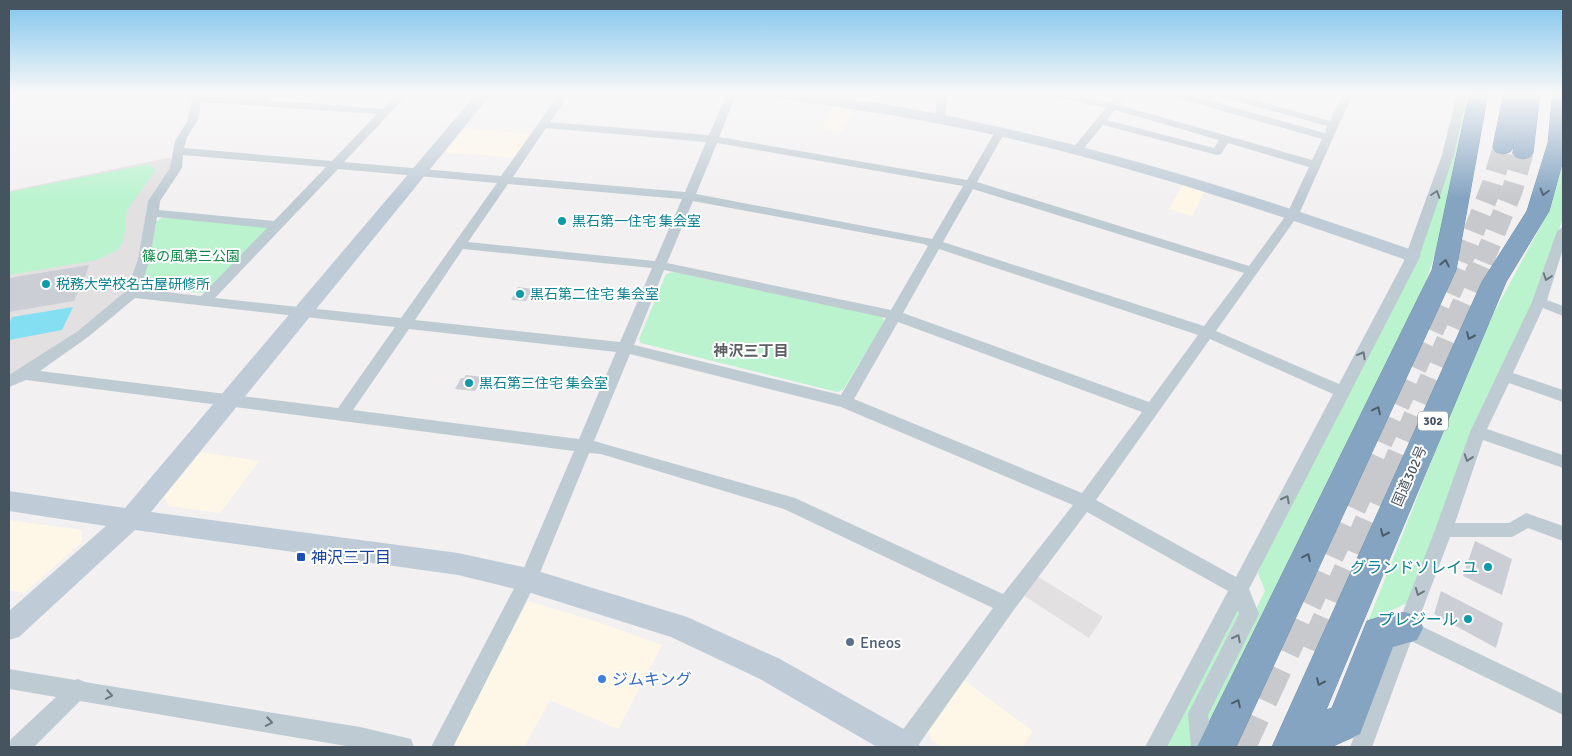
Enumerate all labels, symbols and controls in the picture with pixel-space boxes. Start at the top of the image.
one-way arrow [1539,187,1549,196]
one-way arrow [1430,190,1440,198]
place label: 黒石第一住宅 集会室 [572,213,701,230]
marker: 黒石第一住宅 集会室 [556,215,568,227]
park label: 篠の風第三公園 [142,248,240,265]
one-way arrow [1439,258,1450,267]
one-way arrow [1543,273,1553,281]
place label: 税務大学校名古屋研修所 [56,276,210,293]
marker: 税務大学校名古屋研修所 [40,278,52,290]
place label: 黒石第二住宅 集会室 [530,286,659,303]
marker: 黒石第二住宅 集会室 [514,288,526,300]
one-way arrow [1466,331,1477,340]
district label: 神沢三丁目 [712,342,789,360]
one-way arrow [1356,352,1366,361]
place label: 黒石第三住宅 集会室 [479,375,608,392]
marker: 黒石第三住宅 集会室 [463,377,475,389]
one-way arrow [1371,406,1381,415]
road number: 302 [1418,412,1448,431]
street label: 国道302号 [1389,443,1430,509]
one-way arrow [1464,453,1474,462]
one-way arrow [1280,495,1290,504]
one-way arrow [1380,528,1391,537]
place label: 神沢三丁目 [311,548,391,568]
marker: 神沢三丁目 [295,551,307,563]
one-way arrow [1301,553,1311,562]
place label: グランドソレイユ [1350,558,1478,578]
marker: グランドソレイユ [1482,561,1494,573]
one-way arrow [1415,587,1425,595]
place label: プレジール [1378,610,1458,630]
marker: プレジール [1462,613,1474,625]
place label: Eneos [860,633,901,653]
one-way arrow [1231,634,1241,643]
marker: Eneos [844,636,856,648]
place label: ジムキング [612,670,692,690]
marker: ジムキング [596,673,608,685]
one-way arrow [1315,677,1326,686]
one-way arrow [104,689,113,699]
one-way arrow [1231,699,1241,708]
one-way arrow [264,717,273,727]

